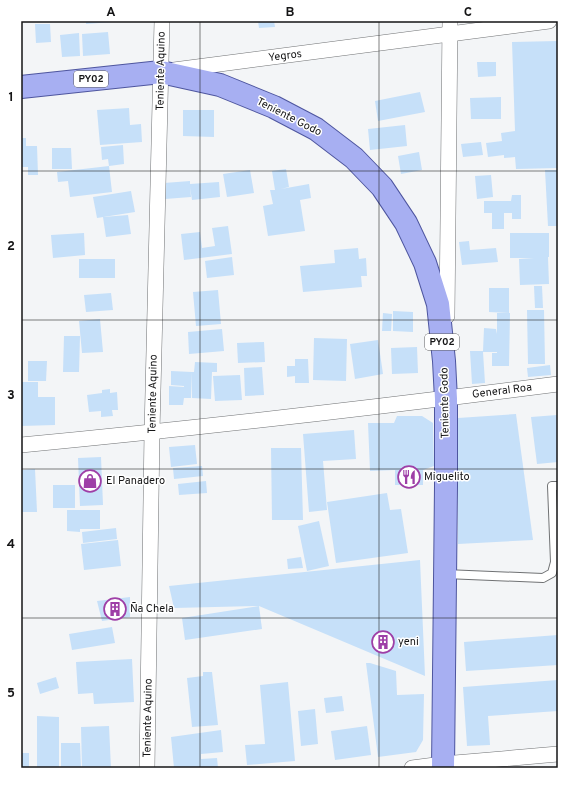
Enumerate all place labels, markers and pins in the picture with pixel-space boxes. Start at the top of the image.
restaurant icon: Miguelito [396,464,422,490]
shop icon: El Panadero [77,468,103,494]
place label: Miguelito [424,470,470,484]
place label: El Panadero [106,474,165,488]
building icon: Ña Chela [102,596,128,622]
place label: Ña Chela [130,602,174,616]
building icon: yeni [370,629,396,655]
place label: yeni [398,635,419,649]

